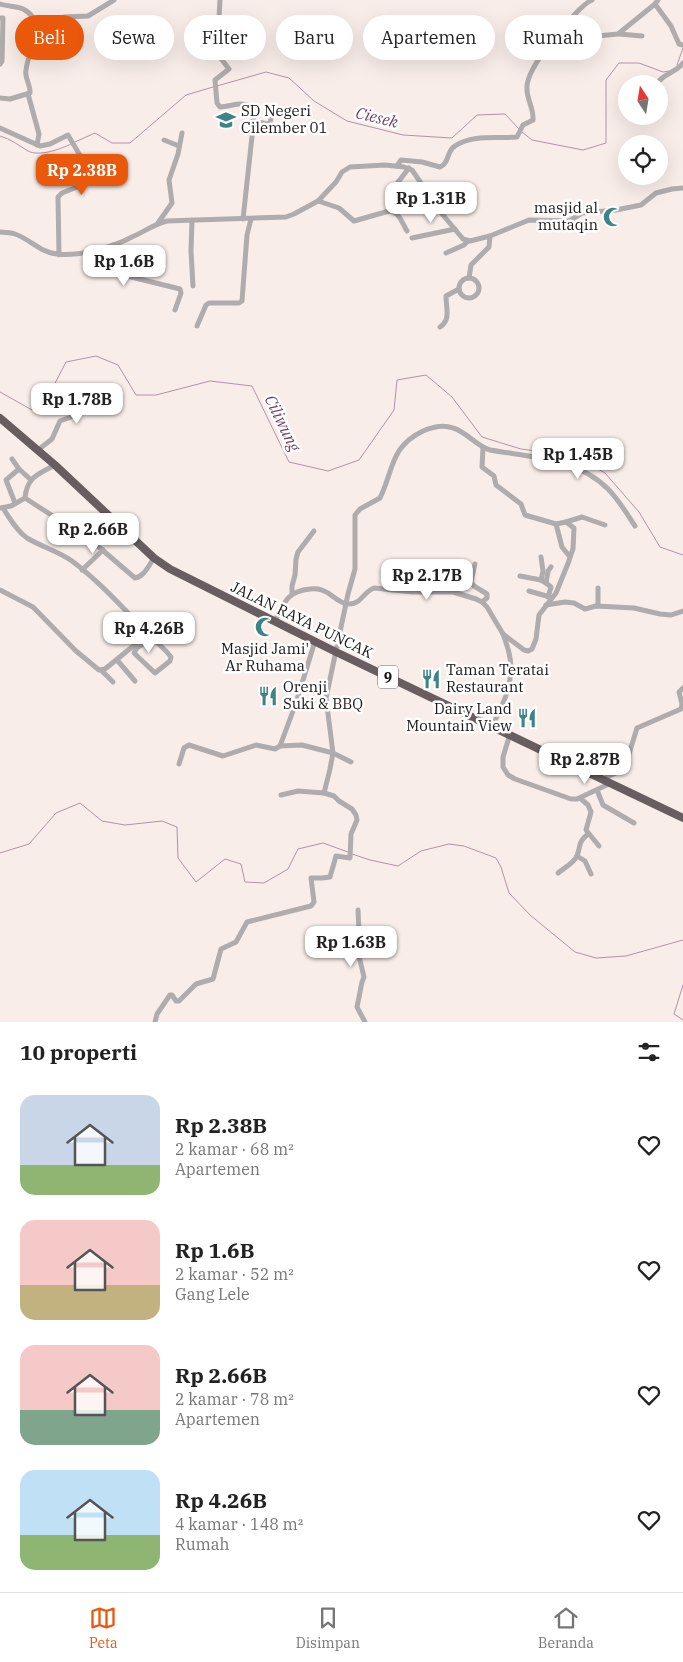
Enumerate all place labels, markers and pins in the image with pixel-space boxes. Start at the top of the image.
place label: SD Negeri Cilember 01 [241,101,328,137]
school or university icon: SD Negeri Cilember 01 [215,109,237,131]
pin: Rp 2.38B [30,154,134,196]
pin: Rp 1.31B [379,182,483,224]
place label: masjid al mutaqin [534,198,598,234]
mosque icon: masjid al mutaqin [602,206,624,228]
pin: Rp 1.6B [78,244,170,287]
pin: Rp 1.78B [25,382,129,425]
pin: Rp 1.45B [526,438,630,480]
pin: Rp 2.66B [41,512,145,555]
pin: Rp 2.17B [375,558,479,601]
pin: Rp 4.26B [97,612,201,654]
mosque icon: Masjid Jami' Ar Ruhama [254,616,276,638]
place label: Masjid Jami' Ar Ruhama [221,639,309,675]
place label: Taman Teratai Restaurant [446,660,549,696]
restaurant icon: Taman Teratai Restaurant [420,668,442,690]
place label: Orenji Suki & BBQ [283,677,363,713]
restaurant icon: Orenji Suki & BBQ [257,685,279,707]
place label: Dairy Land Mountain View [406,699,512,735]
restaurant icon: Dairy Land Mountain View [516,707,538,729]
pin: Rp 2.87B [533,742,637,785]
pin: Rp 1.63B [299,926,403,968]

